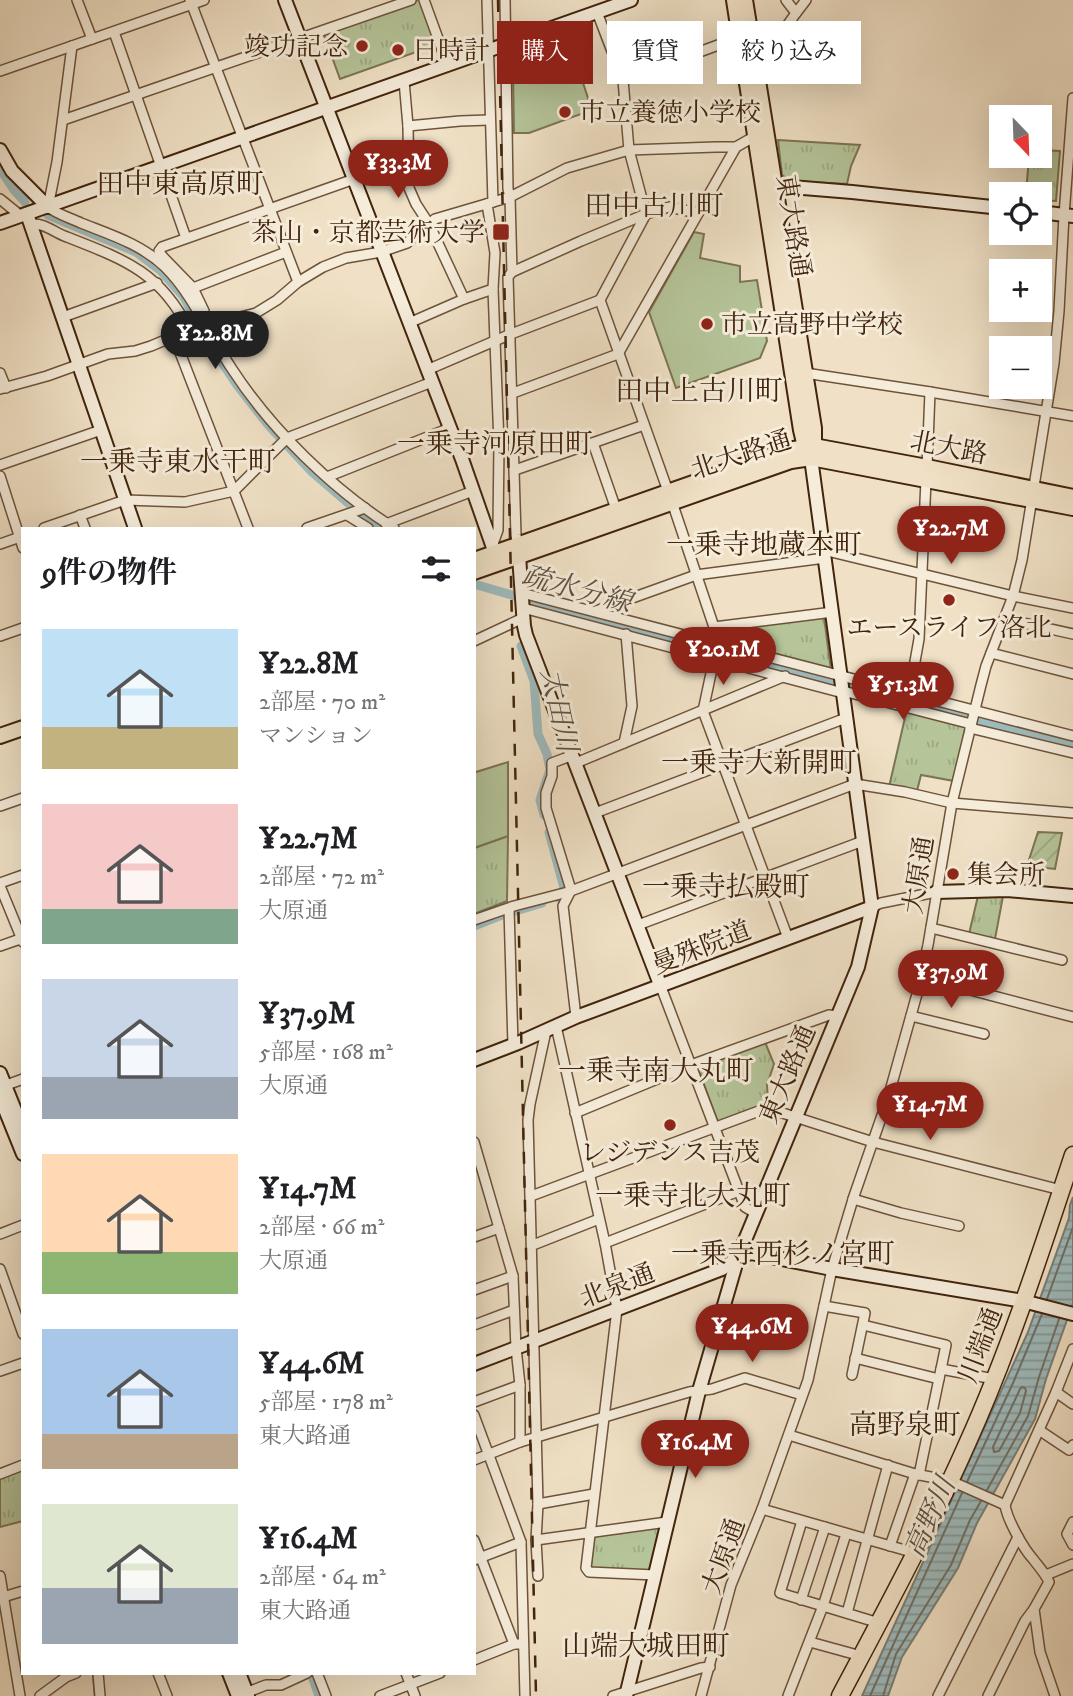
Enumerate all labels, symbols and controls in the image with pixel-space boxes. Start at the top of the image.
chip: 購入 [497,21,593,84]
chip: 賃貸 [607,21,703,84]
chip: 絞り込み [717,21,861,84]
place label: 竣功記念 [244,31,348,64]
place label: 日時計 [412,35,490,68]
marker: 竣功記念 [354,38,370,54]
marker: 日時計 [390,42,406,58]
place label: 市立養徳小学校 [579,97,761,130]
marker: 市立養徳小学校 [557,104,573,120]
north arrow [989,105,1052,168]
map controls [989,105,1052,399]
pin: ¥33.3M [341,140,455,200]
text: ¥33.3M [364,148,432,177]
district label: 田中東高原町 [96,167,264,202]
street label: 東大路通 [768,172,817,280]
button: locate [989,182,1052,245]
district label: 田中古川町 [584,189,724,224]
place label: 茶山・京都芸術大学 [251,217,485,250]
marker: 茶山・京都芸術大学 [491,222,511,242]
button: + [989,259,1052,322]
place label: 市立高野中学校 [721,309,903,342]
pin: ¥22.8M [158,312,272,371]
marker: 市立高野中学校 [699,316,715,332]
text: ¥22.8M [177,319,253,348]
button: − [989,336,1052,399]
district label: 田中上古川町 [615,374,783,409]
street label: 北大路通 [687,424,796,487]
street label: 北大路 [907,425,990,472]
district label: 一乗寺河原田町 [397,427,593,462]
district label: 一乗寺東水干町 [80,445,276,480]
pin: ¥22.7M [894,506,1008,566]
text: ¥22.7M [913,514,989,543]
district label: 一乗寺地蔵本町 [666,528,862,563]
icon: filters [417,550,455,588]
text: 9件の物件 [42,555,177,592]
water label: 疏水分線 [518,558,638,622]
marker: エースライフ洛北 [941,592,957,608]
place label: エースライフ洛北 [846,612,1052,645]
pin: ¥20.1M [666,628,780,687]
text: ¥20.1M [686,635,760,664]
text: ¥22.8M [259,646,359,683]
icon: home [98,657,182,741]
pin: ¥51.3M [846,662,960,722]
water label: 太田川 [533,666,585,758]
text: ¥51.3M [868,670,938,699]
text: 2部屋 · 70 m² [259,688,385,717]
text: マンション [259,722,373,751]
district label: 一乗寺大新開町 [661,746,857,781]
text: ¥22.7M [259,821,358,858]
icon: home [98,832,182,916]
street label: 大原通 [897,834,942,916]
place label: 集会所 [967,859,1045,892]
text: 2部屋 · 72 m² [259,863,384,892]
marker: 集会所 [945,866,961,882]
district label: 一乗寺払殿町 [642,870,810,905]
text: 大原通 [259,897,328,926]
street label: 曼殊院道 [647,914,756,982]
pin: ¥37.9M [894,950,1008,1010]
text: ¥37.9M [914,958,988,987]
text: ¥37.9M [259,996,355,1033]
icon: home [98,1007,182,1091]
street label: 東大路通 [753,1020,824,1129]
text: 5部屋 · 168 m² [259,1038,393,1067]
district label: 一乗寺南大丸町 [558,1054,754,1089]
text: 大原通 [259,1072,328,1101]
pin: ¥14.7M [873,1082,987,1142]
text: ¥14.7M [893,1090,967,1119]
marker: レジデンス吉茂 [662,1117,678,1133]
place label: レジデンス吉茂 [580,1137,760,1170]
text: ¥14.7M [259,1171,357,1208]
district label: 一乗寺北大丸町 [595,1179,791,1214]
icon: home [98,1182,182,1266]
text: 2部屋 · 66 m² [259,1213,385,1242]
district label: 一乗寺西杉ノ宮町 [671,1237,895,1272]
text: 大原通 [259,1247,328,1276]
street label: 北泉通 [575,1257,660,1316]
street label: 川端通 [952,1303,1011,1388]
pin: ¥44.6M [695,1304,809,1364]
text: ¥44.6M [712,1312,792,1341]
text: ¥44.6M [259,1346,365,1383]
icon: home [98,1357,182,1441]
text: 5部屋 · 178 m² [259,1388,393,1417]
district label: 高野泉町 [849,1408,961,1443]
pin: ¥16.4M [638,1420,752,1480]
text: 東大路通 [259,1422,351,1451]
text: ¥16.4M [657,1428,733,1457]
water label: 高野川 [897,1469,965,1563]
street label: 大原通 [696,1514,753,1599]
text: ¥16.4M [259,1521,358,1558]
icon: home [98,1532,182,1616]
text: 2部屋 · 64 m² [259,1563,386,1592]
text: 東大路通 [259,1597,351,1626]
district label: 山端大城田町 [562,1629,730,1664]

